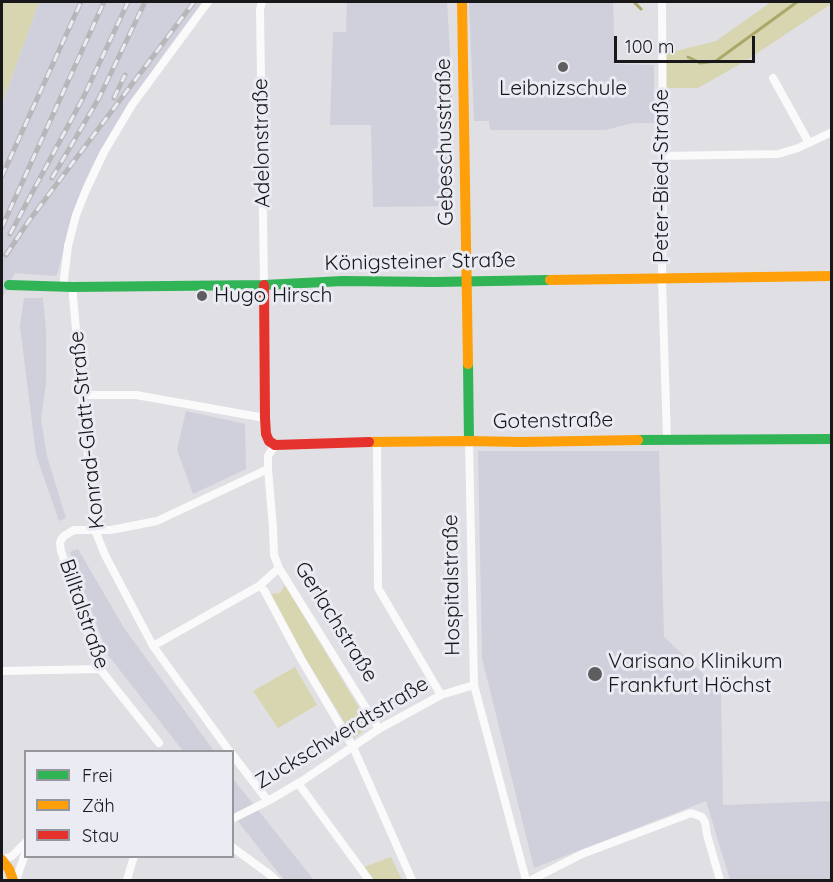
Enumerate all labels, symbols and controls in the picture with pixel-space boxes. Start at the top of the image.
scale bar [617,24,758,62]
text: 100 m [625,35,674,58]
street label: Gebeschusstraße [431,58,459,226]
marker: Leibnizschule [556,60,570,74]
place label: Leibnizschule [499,76,627,102]
street label: Adelonstraße [248,78,276,208]
street label: Peter-Bied-Straße [649,89,675,263]
street label: Königsteiner Straße [324,248,516,276]
place label: Hugo Hirsch [214,283,332,309]
marker: Hugo Hirsch [195,289,209,303]
street label: Konrad-Glatt-Straße [64,330,110,530]
street label: Gotenstraße [493,407,613,435]
street label: Hospitalstraße [438,514,466,656]
street label: Billtalstraße [53,556,115,672]
street label: Gerlachstraße [289,557,383,687]
place label: Varisano Klinikum Frankfurt Höchst [608,649,783,699]
marker: Varisano Klinikum Frankfurt Höchst [586,665,604,683]
street label: Zuckschwerdtstraße [251,671,433,795]
legend [24,750,234,858]
text: Frei [82,764,113,787]
text: Zäh [82,794,115,817]
text: Stau [82,824,119,847]

